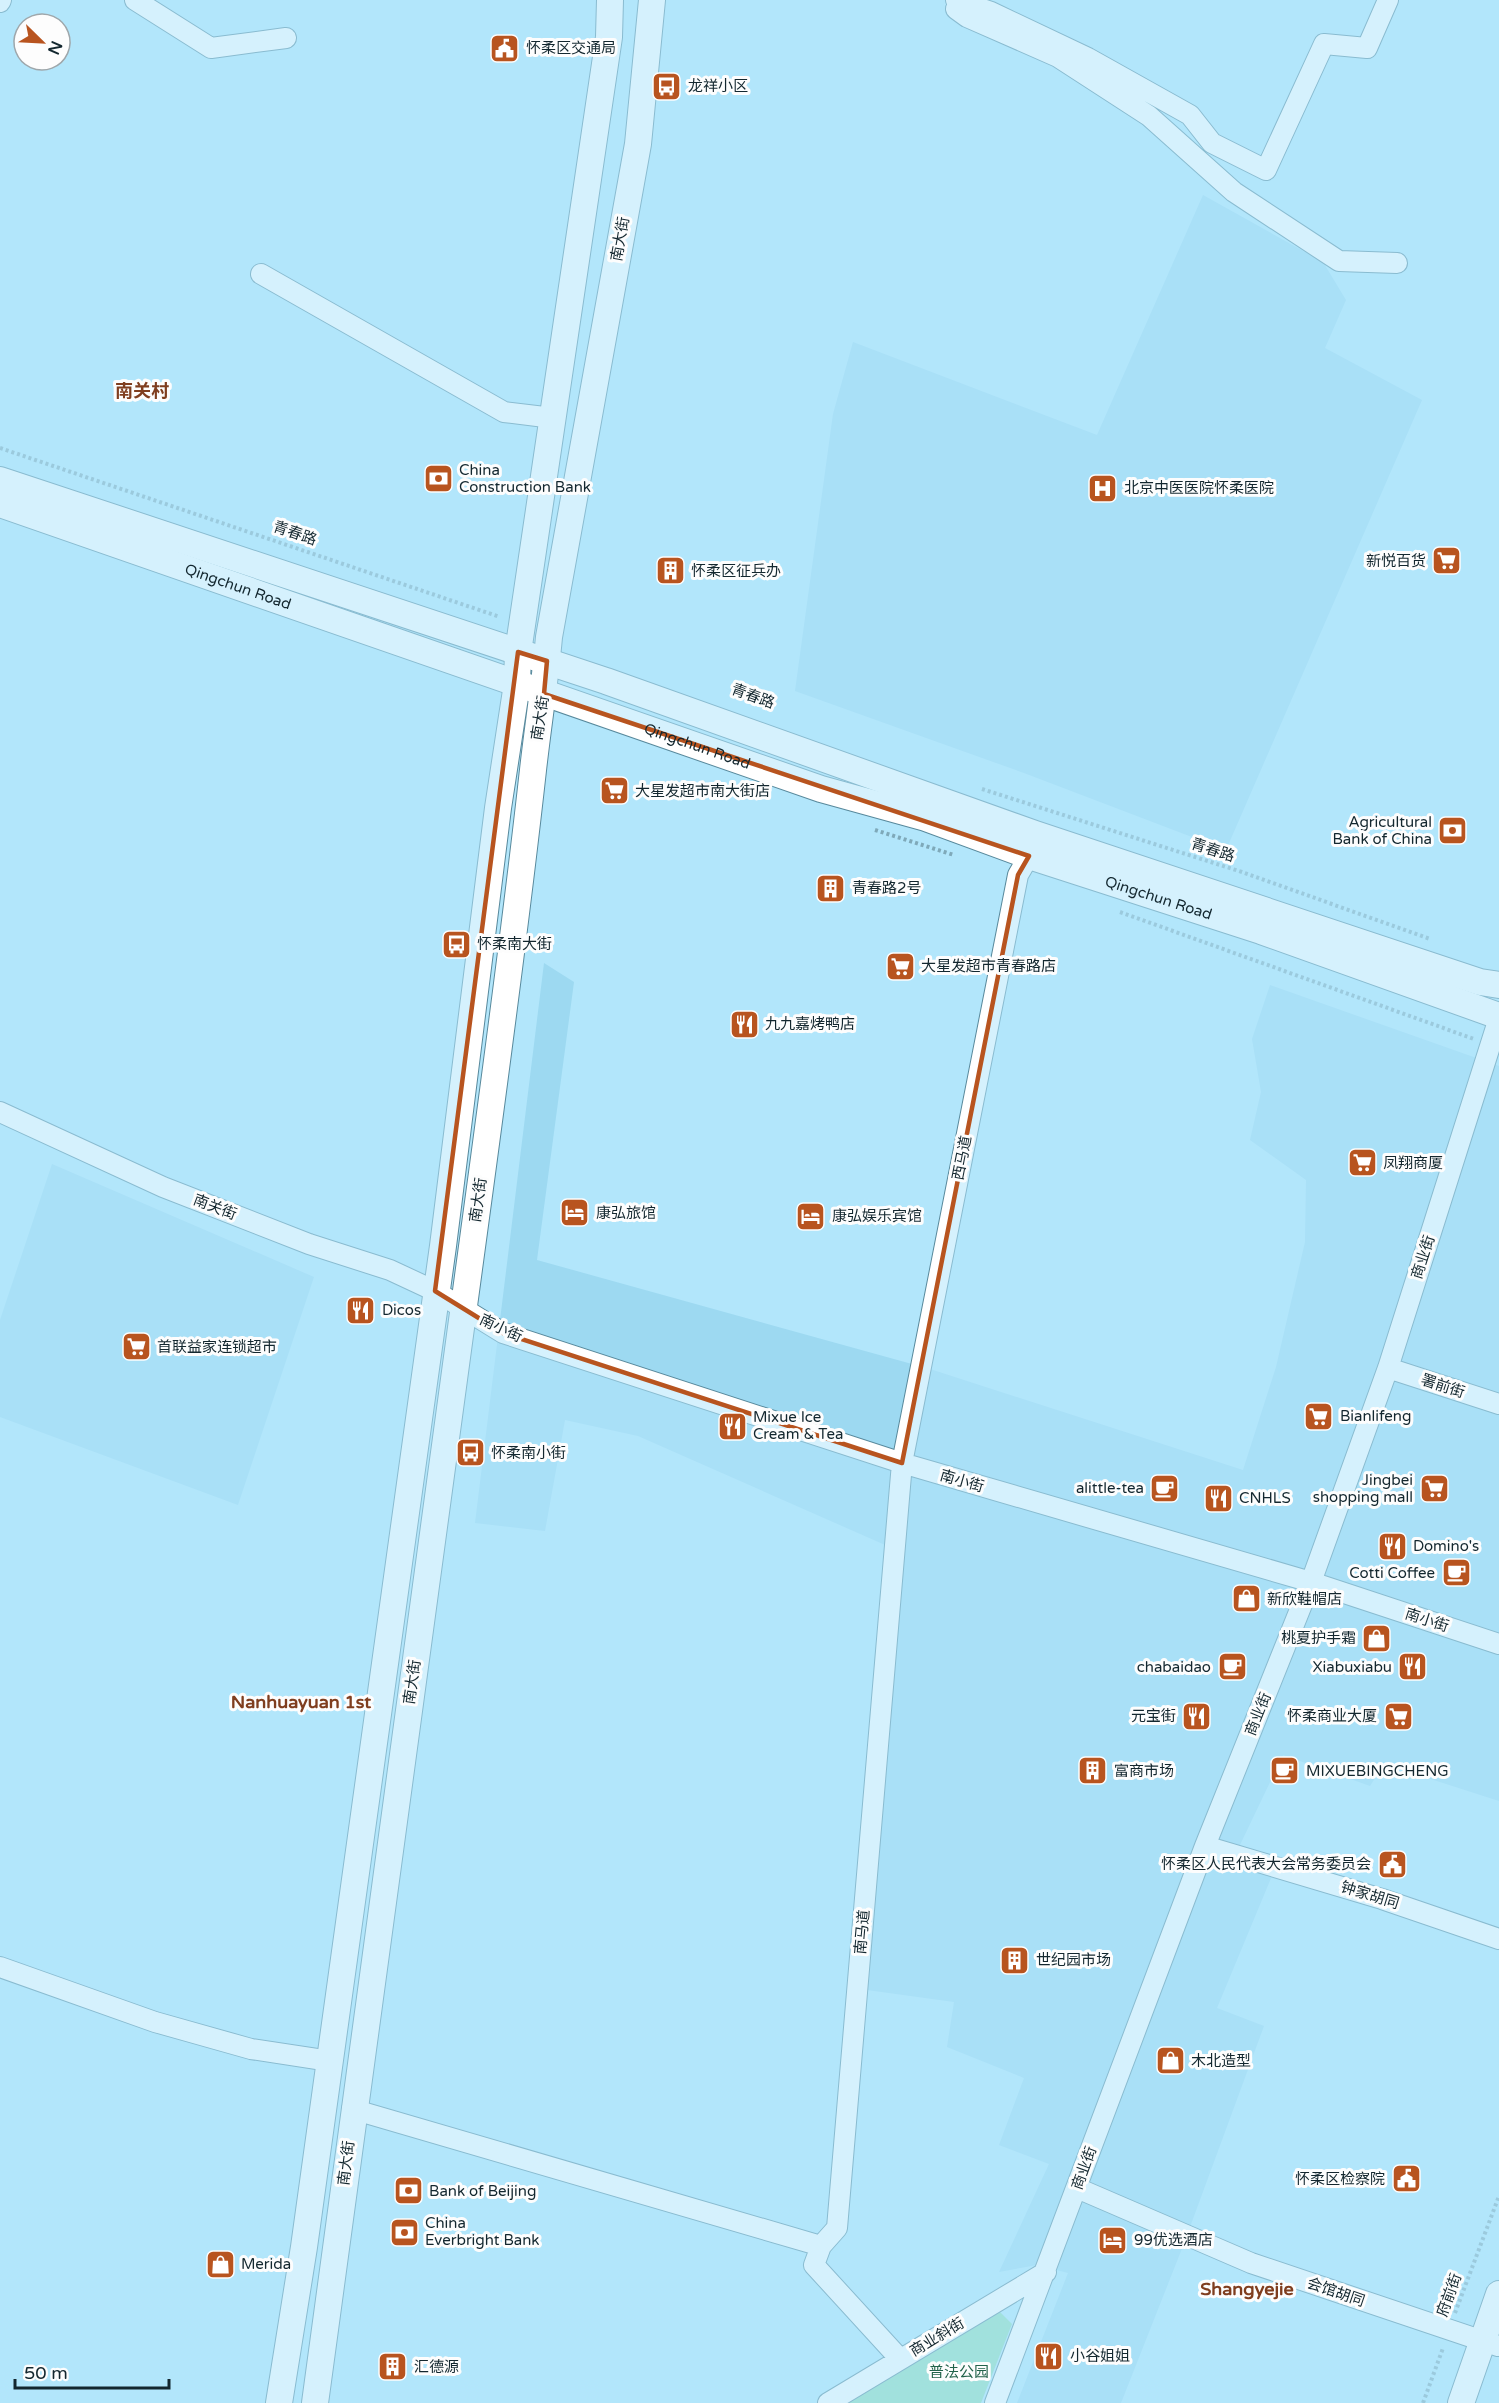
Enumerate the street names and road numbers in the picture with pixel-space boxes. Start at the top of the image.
street label: 南大街 [607,215,633,263]
street label: 青春路 [271,517,319,549]
street label: Qingchun Road [183,560,294,613]
street label: 青春路 [729,680,777,712]
street label: 南大街 [528,694,552,742]
street label: Qingchun Road [642,719,753,773]
street label: 青春路 [1189,834,1237,866]
street label: Qingchun Road [1103,872,1214,924]
street label: 西马道 [949,1134,975,1182]
street label: 南大街 [466,1176,490,1224]
street label: 南关街 [191,1191,239,1223]
street label: 商业街 [1407,1233,1439,1281]
street label: 南小街 [477,1310,525,1346]
street label: 署前街 [1419,1370,1467,1402]
street label: 南小街 [938,1466,986,1496]
street label: 南小街 [1403,1604,1451,1636]
street label: 南大街 [400,1658,424,1706]
street label: 商业街 [1241,1690,1275,1738]
street label: 钟家胡同 [1339,1878,1401,1912]
street label: 南马道 [851,1909,873,1955]
street label: 南大街 [334,2140,358,2186]
street label: 商业街 [1068,2144,1100,2192]
street label: 府前街 [1433,2271,1465,2319]
street label: 会馆胡同 [1305,2274,1367,2310]
street label: 商业斜街 [907,2314,967,2360]

